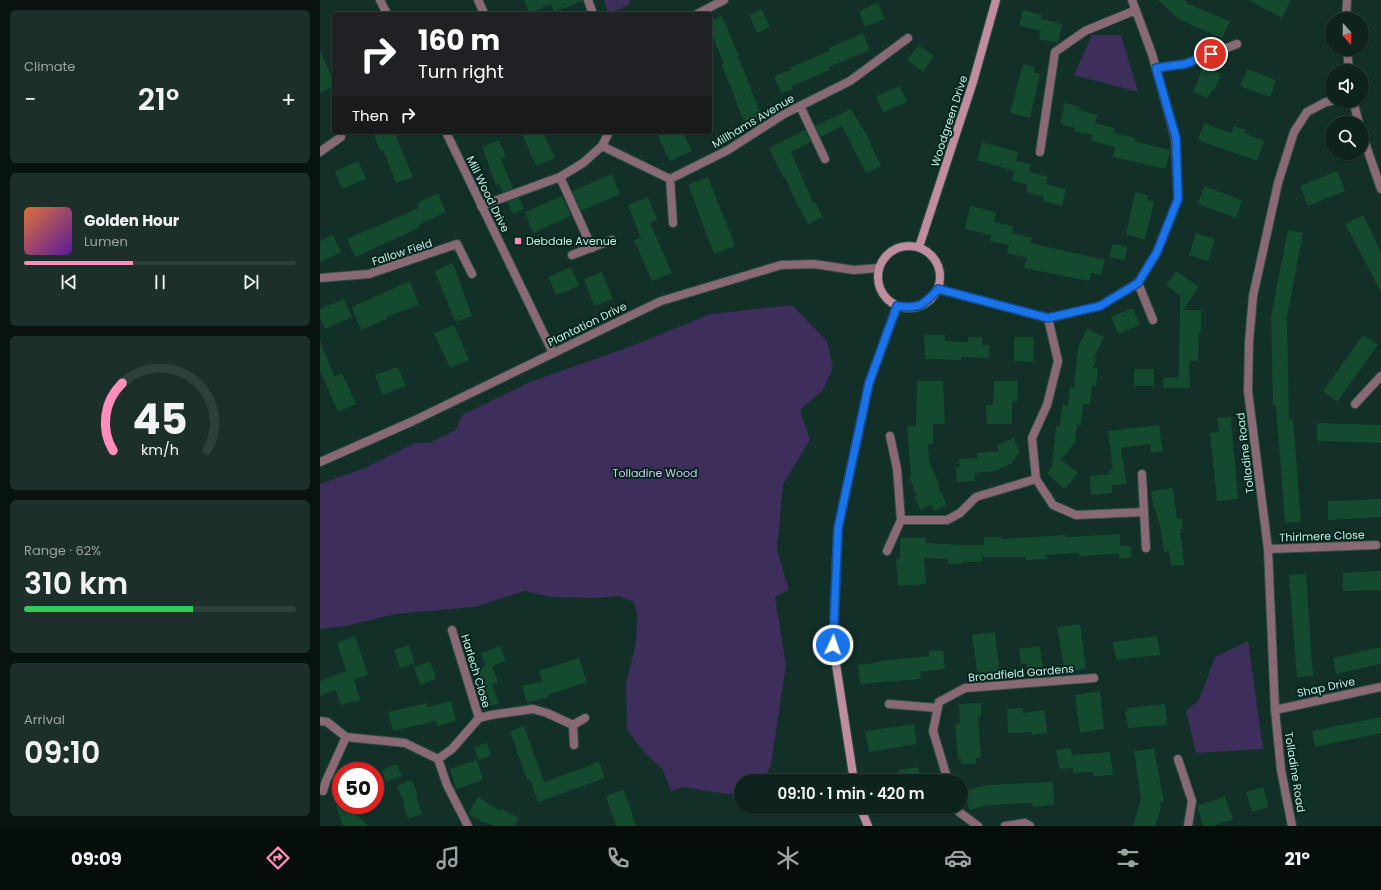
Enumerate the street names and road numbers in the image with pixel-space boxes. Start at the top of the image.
street label: Woodgreen Drive [927,73,971,169]
street label: Millhams Avenue [709,90,797,152]
street label: Mill Wood Drive [463,153,514,235]
street label: Fallow Field [370,235,434,269]
street label: Plantation Drive [545,298,629,350]
street label: Tolladine Road [1232,412,1258,494]
street label: Thirlmere Close [1279,527,1365,545]
street label: Harlech Close [457,632,495,710]
street label: Broadfield Gardens [967,660,1075,686]
street label: Shap Drive [1296,673,1357,701]
street label: Tolladine Road [1281,731,1309,813]

